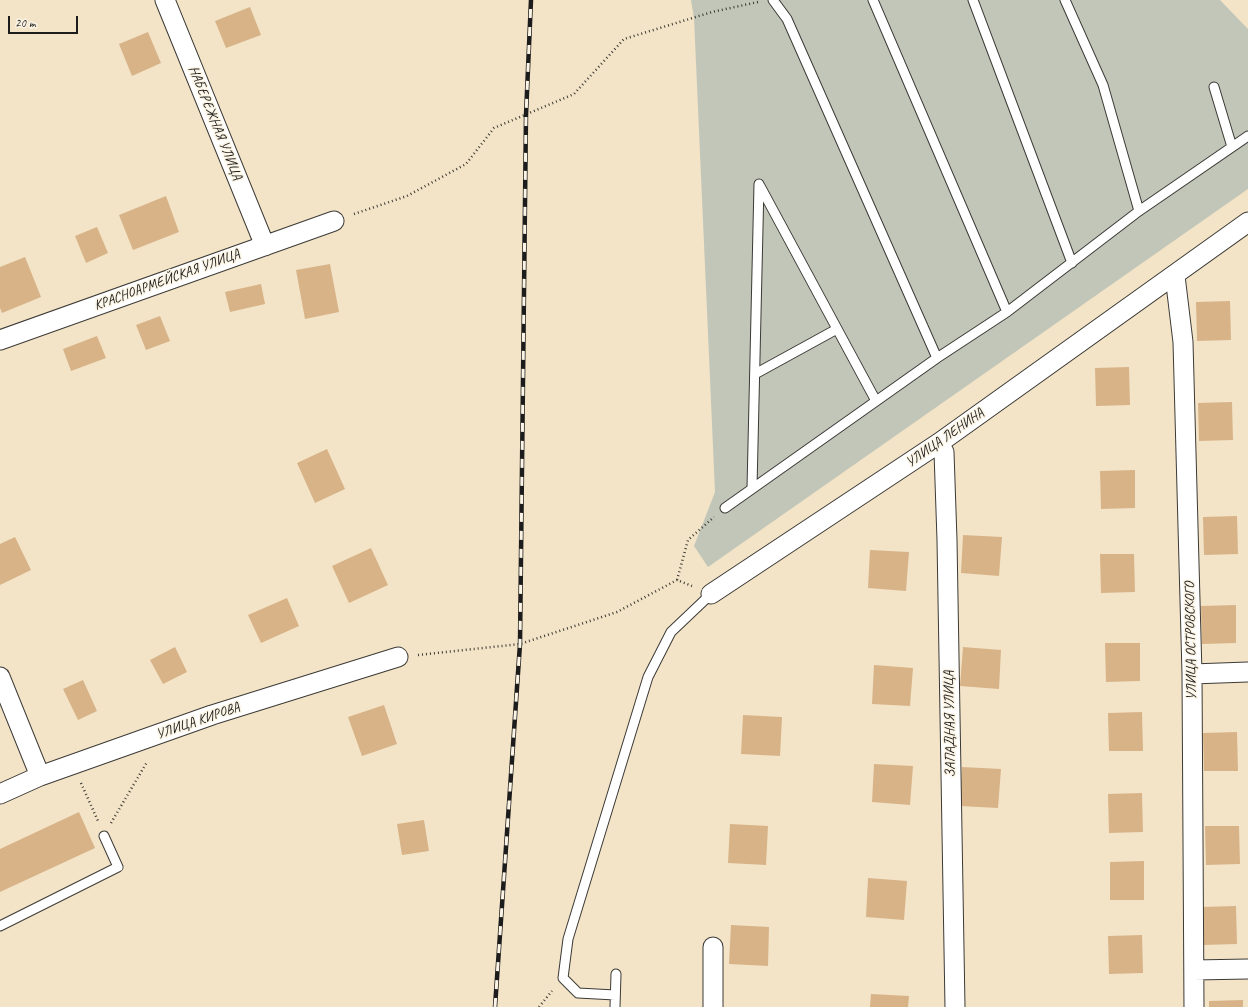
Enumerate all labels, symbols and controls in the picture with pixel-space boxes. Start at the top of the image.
scale bar [10,8,80,34]
text: 20 m [15,15,35,31]
street label: НАБЕРЕЖНАЯ УЛИЦА [184,63,246,183]
street label: КРАСНОАРМЕЙСКАЯ УЛИЦА [92,246,242,314]
street label: УЛИЦА ЛЕНИНА [903,405,987,471]
street label: УЛИЦА ОСТРОВСКОГО [1182,582,1200,700]
street label: ЗАПАДНАЯ УЛИЦА [941,670,959,778]
street label: УЛИЦА КИРОВА [154,699,242,743]

